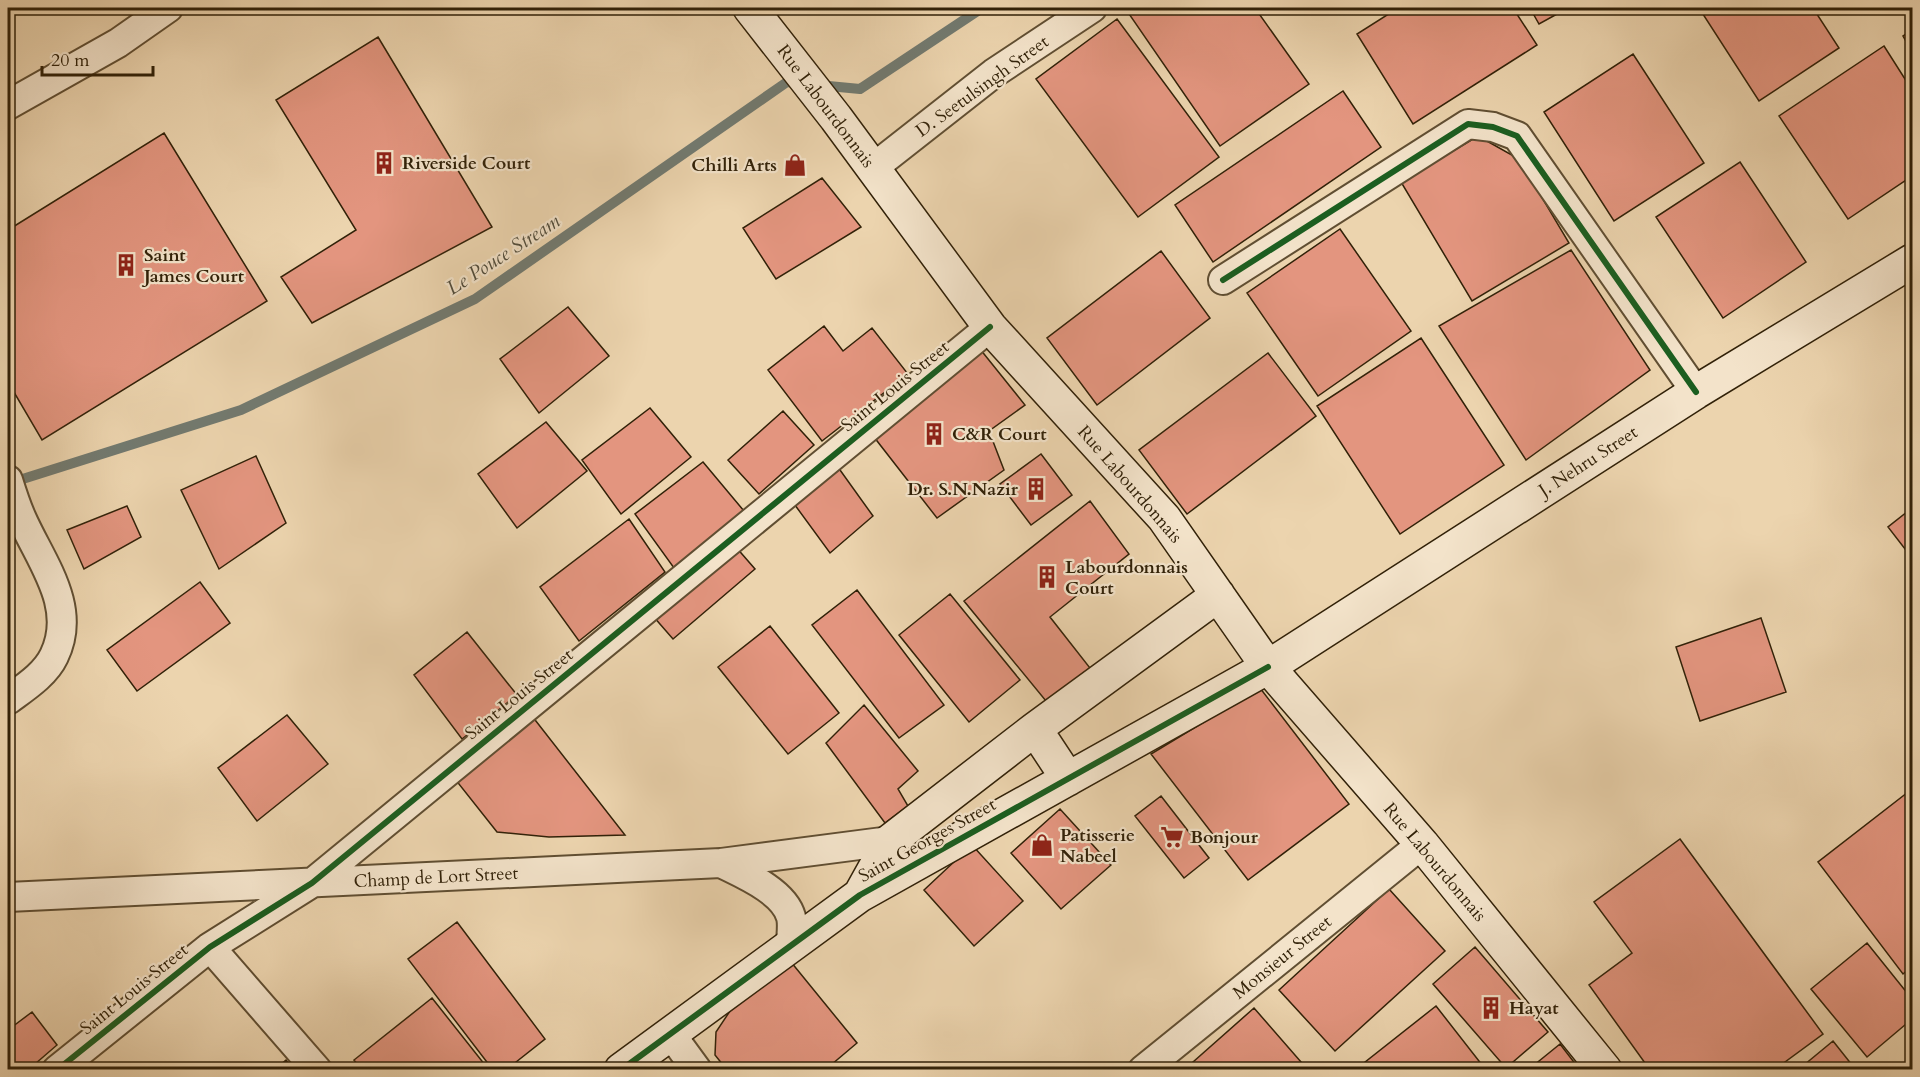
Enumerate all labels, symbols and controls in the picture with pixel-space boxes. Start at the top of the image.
street label: D. Seetulsingh Street [911,29,1054,143]
scale bar [42,39,153,77]
street label: Rue Labourdonnais [771,39,880,173]
text: 20 m [51,48,90,73]
building icon: Riverside Court [371,150,397,176]
place label: Riverside Court [402,151,531,176]
shop icon: Chilli Arts [782,152,808,178]
place label: Chilli Arts [691,153,777,178]
water label: Le Pouce Stream [441,208,565,301]
place label: Saint James Court [141,243,245,289]
building icon: Saint James Court [113,252,139,278]
street label: Saint Louis Street [836,335,955,438]
street label: Rue Labourdonnais [1071,420,1188,549]
street label: J. Nehru Street [1531,420,1643,504]
building icon: C&R Court [921,421,947,447]
place label: C&R Court [952,422,1047,447]
building icon: Dr. S.N.Nazir [1023,476,1049,502]
place label: Dr. S.N.Nazir [907,477,1019,502]
place label: Labourdonnais Court [1065,555,1188,601]
building icon: Labourdonnais Court [1034,564,1060,590]
street label: Saint Louis Street [460,643,579,746]
street label: Saint Georges Street [854,792,1001,889]
street label: Rue Labourdonnais [1377,797,1492,927]
place label: Patisserie Nabeel [1060,823,1135,869]
supermarket icon: Bonjour [1159,824,1185,850]
place label: Bonjour [1190,825,1259,850]
shop icon: Patisserie Nabeel [1029,832,1055,858]
street label: Champ de Lort Street [353,861,519,894]
street label: Monsieur Street [1228,909,1337,1005]
street label: Saint Louis Street [75,938,194,1041]
building icon: Hayat [1478,995,1504,1021]
place label: Hayat [1509,996,1559,1021]

